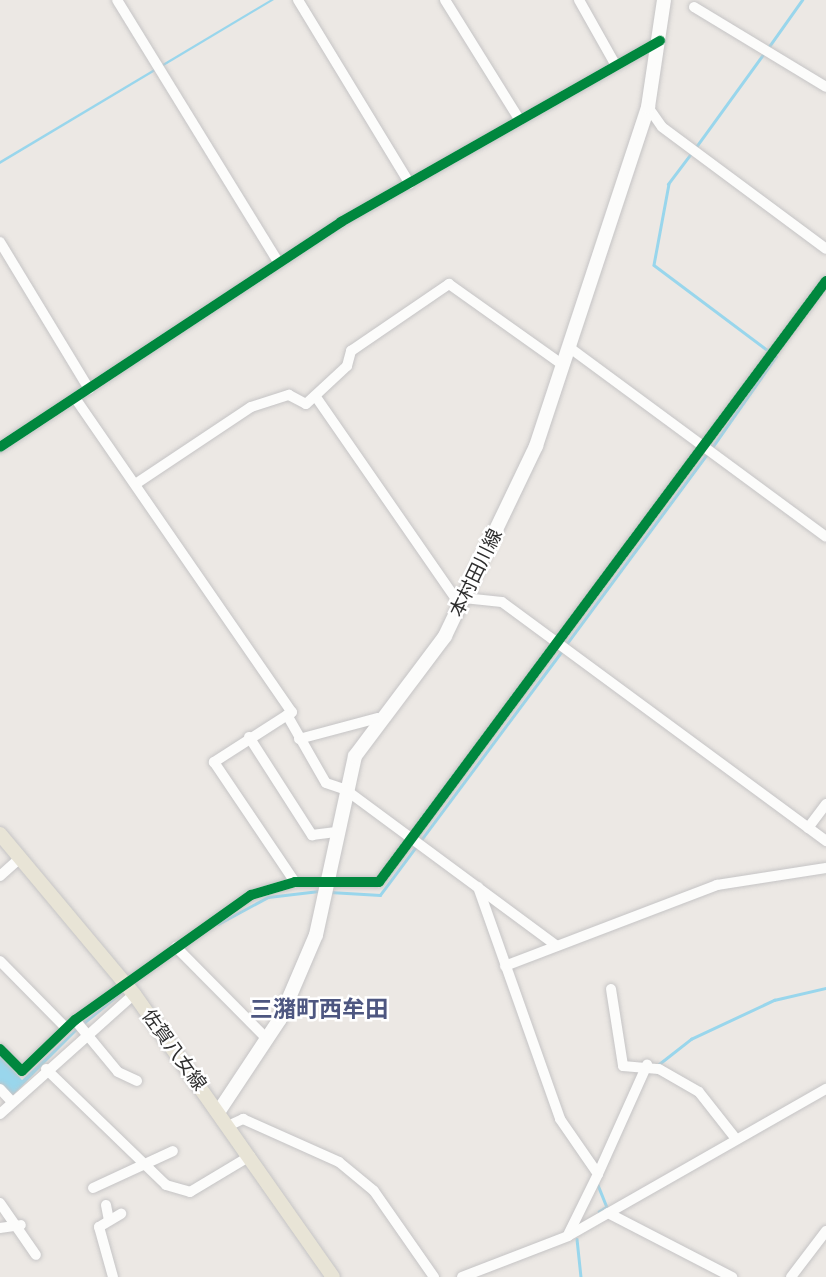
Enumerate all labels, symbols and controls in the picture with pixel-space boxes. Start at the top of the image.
street label: 本村田川線 [445,525,507,621]
district label: 三潴町西牟田 [250,995,388,1023]
street label: 佐賀八女線 [137,1005,211,1095]

